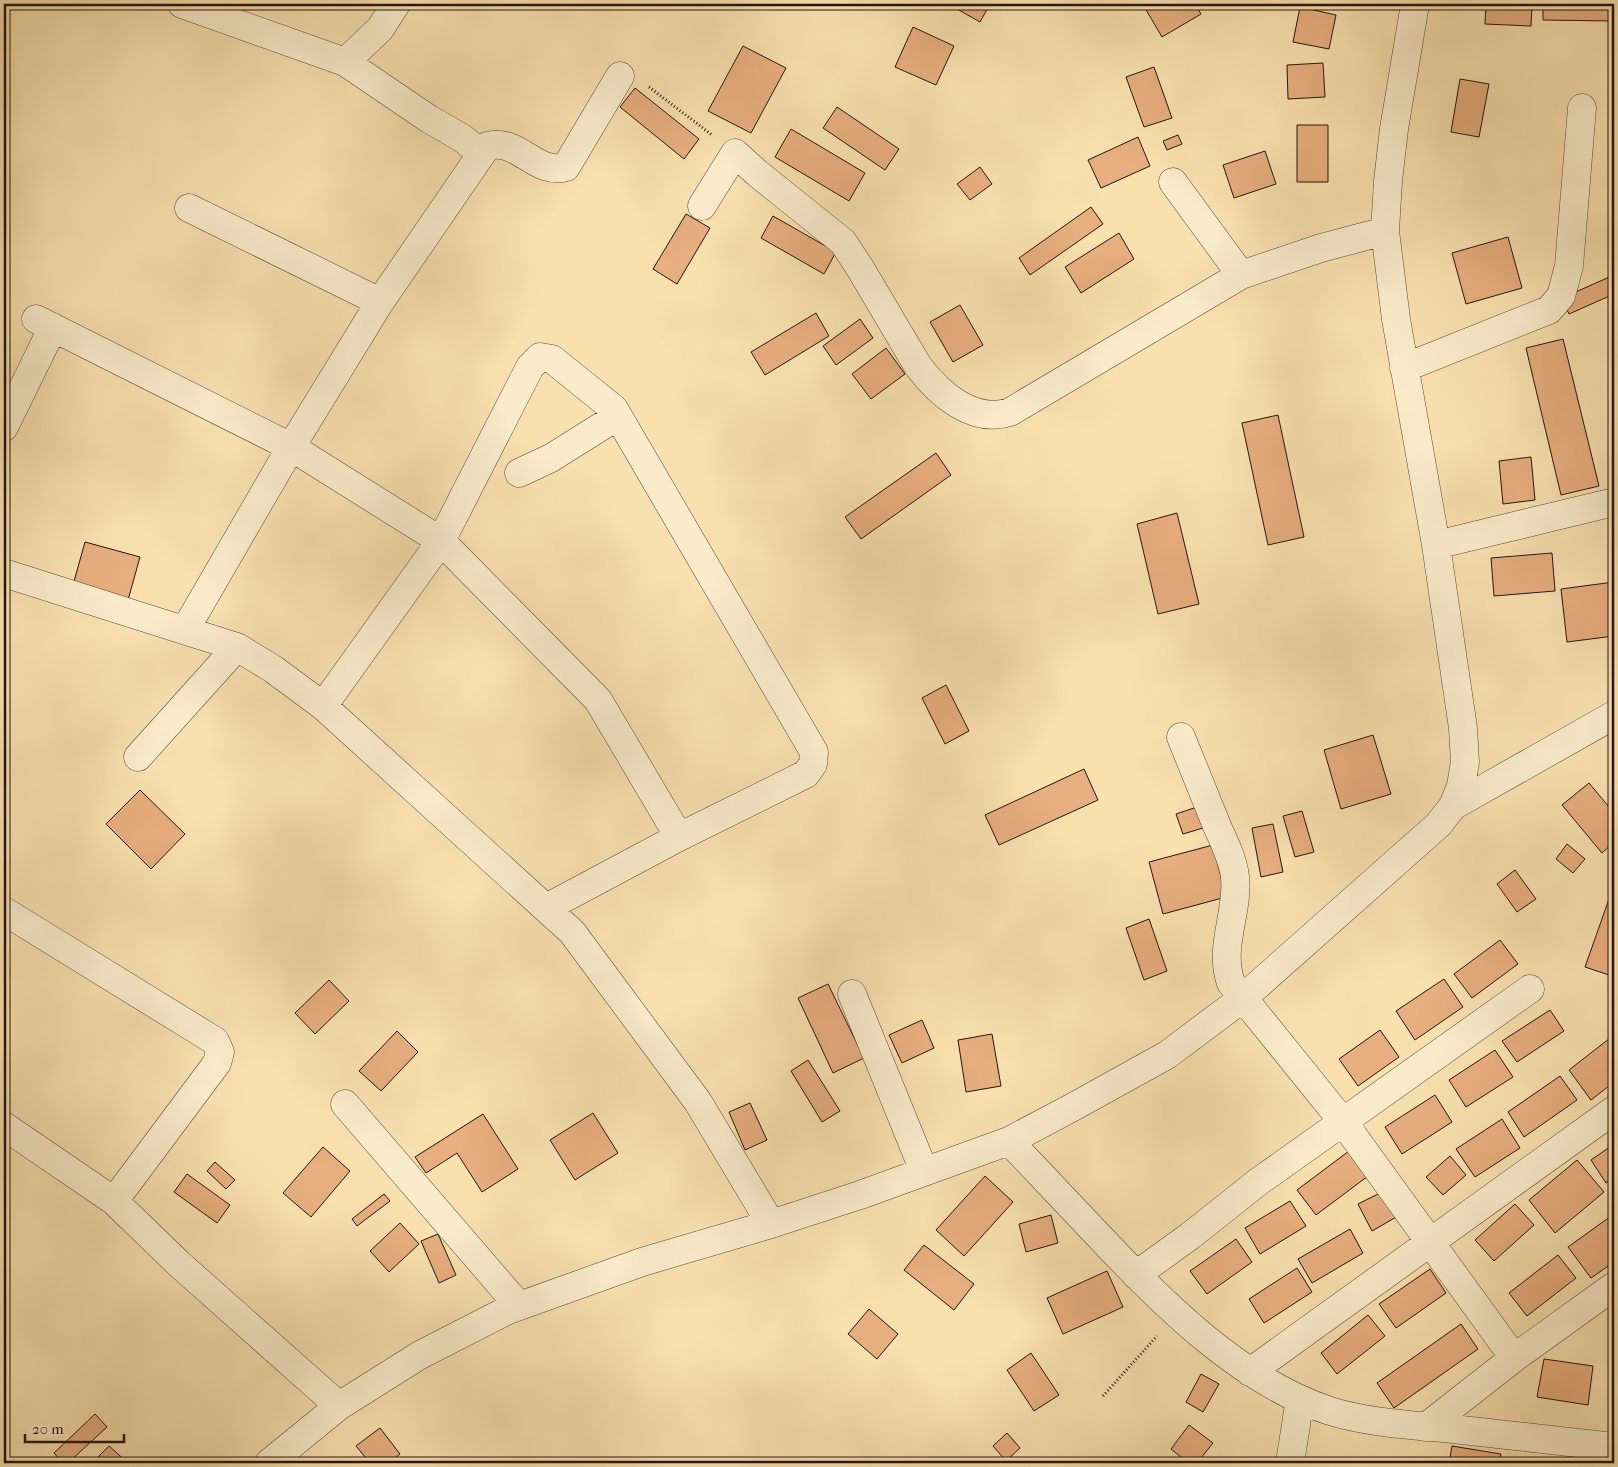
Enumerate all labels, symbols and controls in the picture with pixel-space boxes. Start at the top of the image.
scale bar [25,1412,124,1444]
text: 20 m [32,1420,64,1438]

